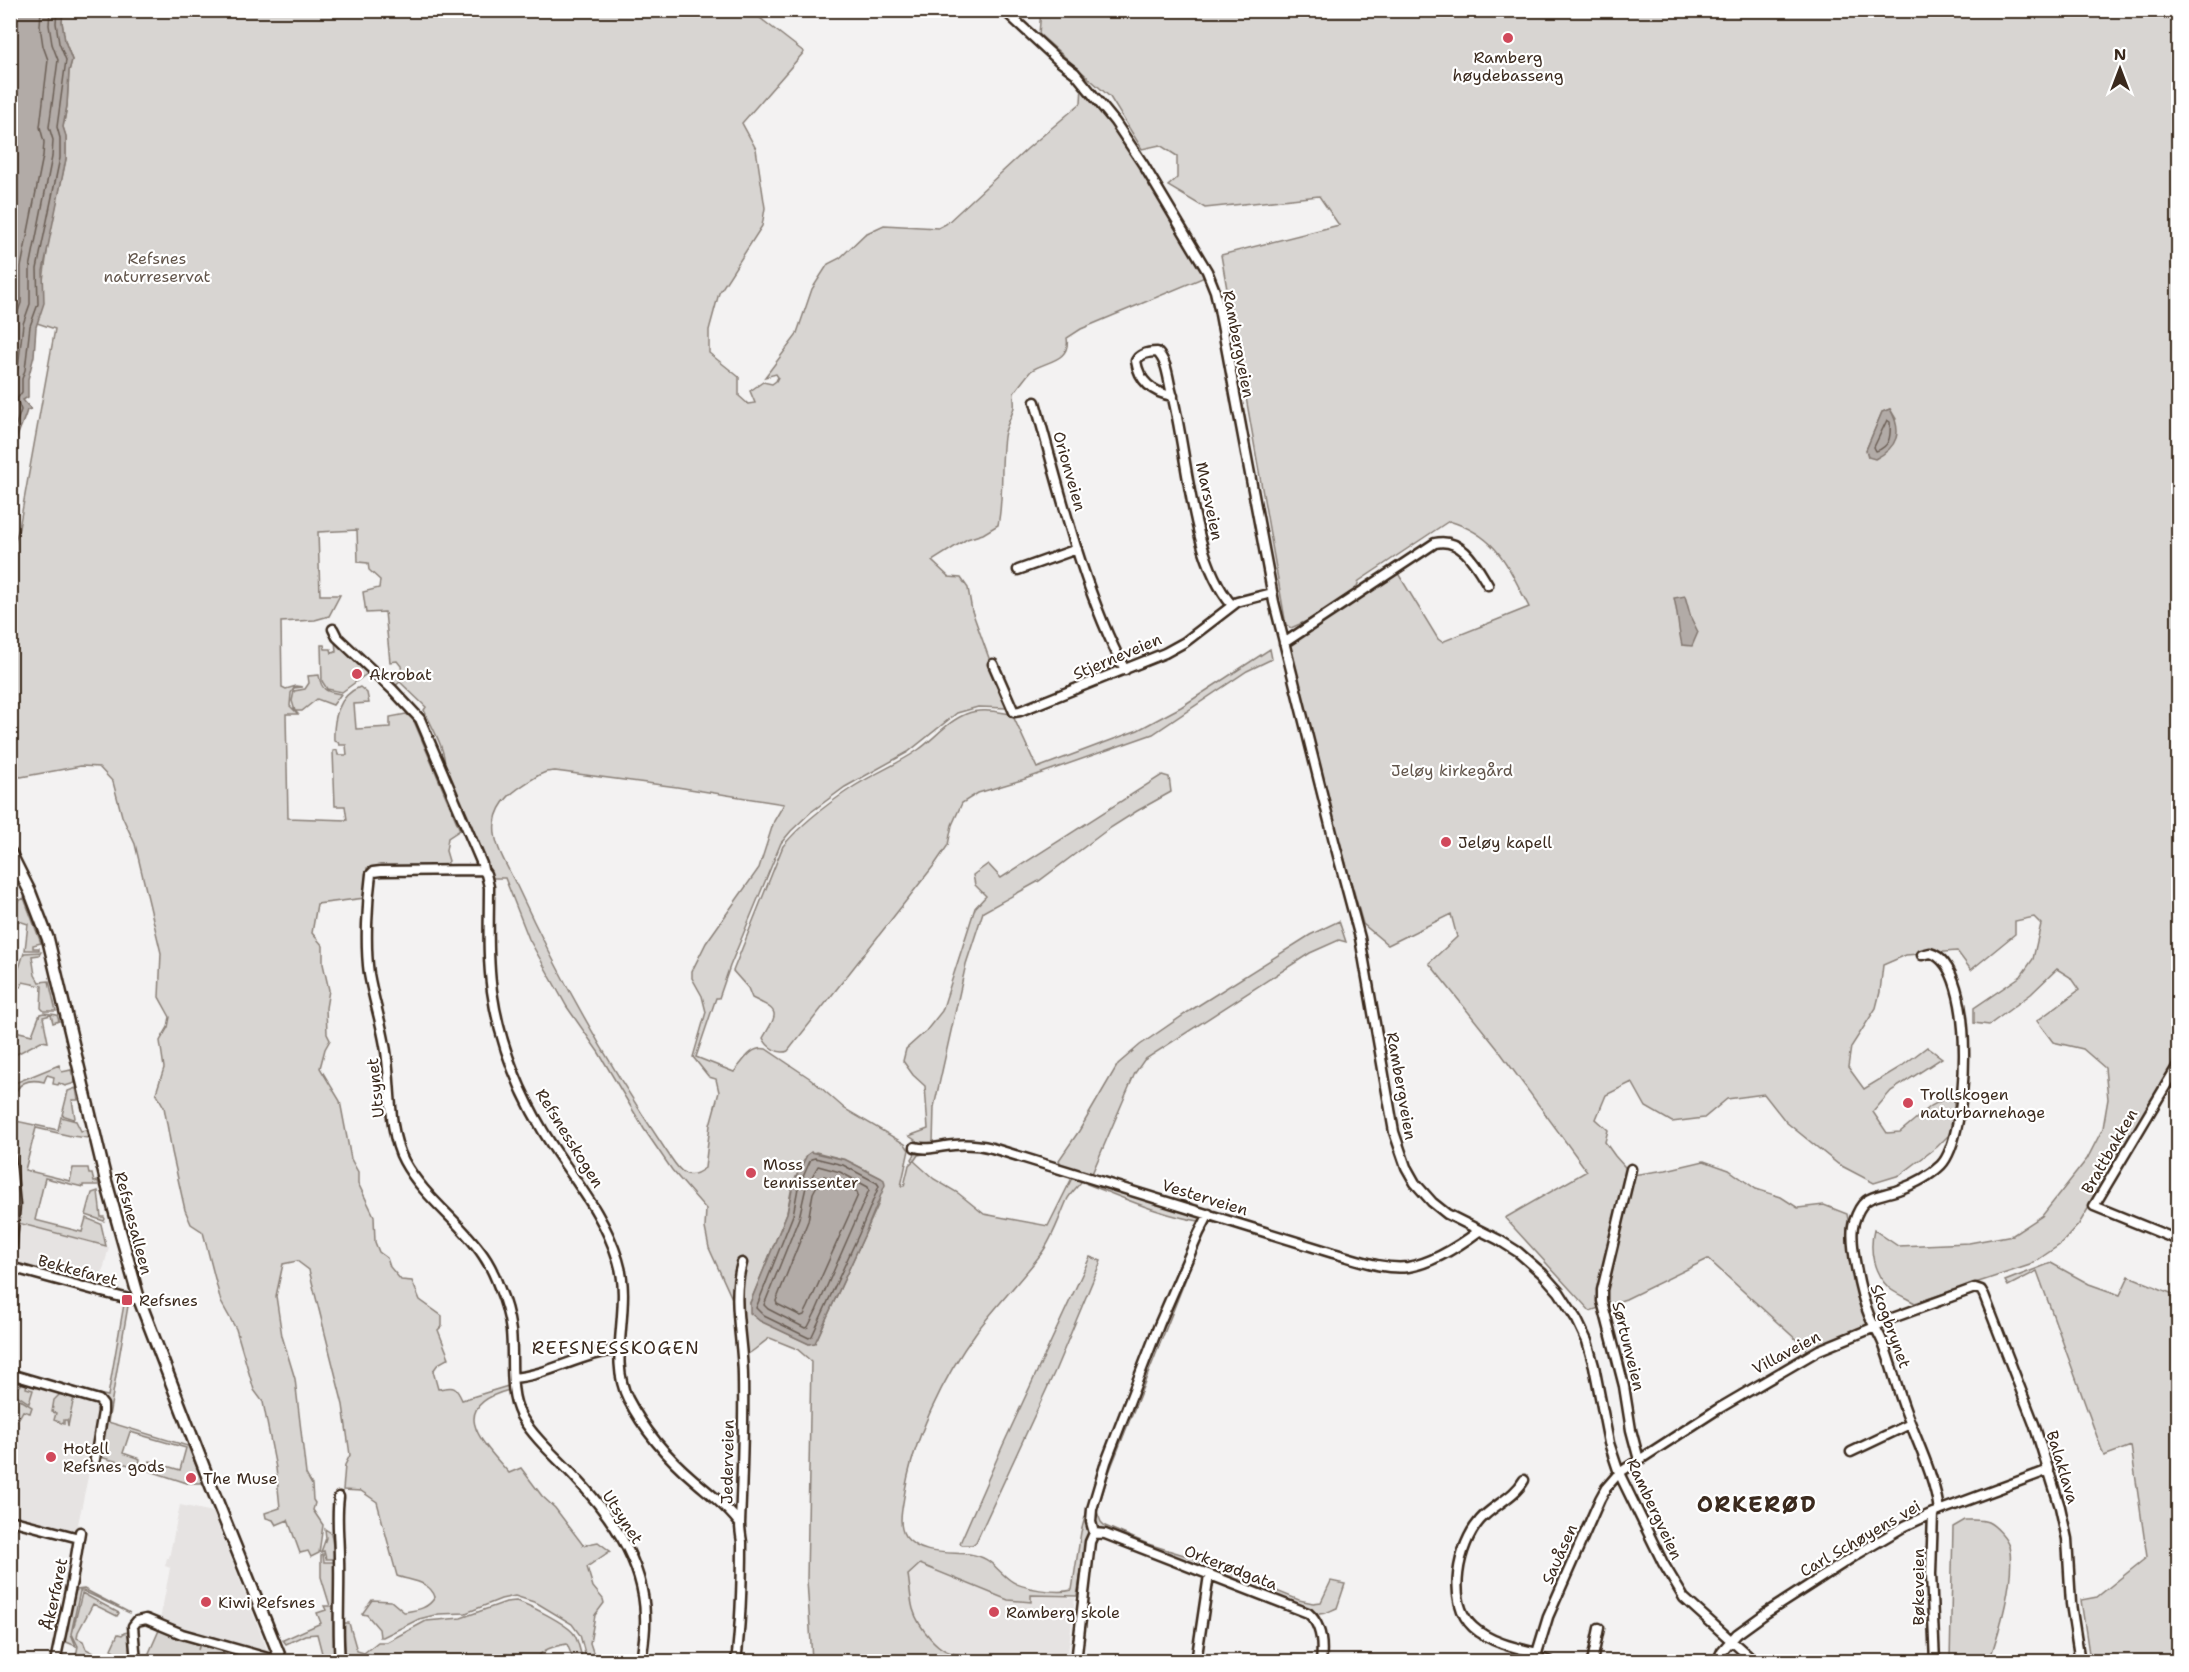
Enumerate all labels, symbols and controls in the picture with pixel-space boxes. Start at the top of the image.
marker: Ramberg høydebasseng [1501,31,1515,45]
north arrow [2090,39,2150,99]
text: N [2114,44,2126,65]
place label: Ramberg høydebasseng [1453,47,1564,86]
park label: Refsnes naturreservat [104,248,210,287]
street label: Rambergveien [1218,289,1259,400]
street label: Orionveien [1048,429,1091,514]
street label: Marsveien [1191,460,1228,542]
street label: Stjerneveien [1070,628,1165,685]
place label: Akrobat [369,664,432,685]
marker: Akrobat [350,667,364,681]
park label: Jeløy kirkegård [1391,760,1513,781]
place label: Jeløy kapell [1458,832,1552,853]
marker: Jeløy kapell [1439,835,1453,849]
street label: Rambergveien [1382,1031,1421,1142]
street label: Utsynet [362,1057,389,1119]
place label: Trollskogen naturbarnehage [1920,1084,2045,1123]
street label: Refsnesskogen [531,1085,608,1192]
marker: Trollskogen naturbarnehage [1901,1096,1915,1110]
street label: Brattbakken [2077,1105,2142,1197]
place label: Moss tennissenter [763,1154,859,1193]
marker: Moss tennissenter [744,1166,758,1180]
street label: Refsnesalleen [110,1169,157,1277]
street label: Vesterveien [1159,1174,1251,1221]
street label: Bekkefaret [36,1250,120,1291]
street label: Skogbrynet [1866,1281,1915,1371]
place label: Refsnes [139,1290,198,1311]
marker: Refsnes [120,1293,134,1307]
street label: Sørtunveien [1607,1299,1650,1393]
street label: Villaveien [1749,1326,1824,1379]
district label: REFSNESSKOGEN [532,1336,700,1360]
street label: Jederveien [716,1419,739,1505]
street label: Balaklava [2042,1428,2084,1506]
place label: Hotell Refsnes gods [63,1438,165,1477]
marker: Hotell Refsnes gods [44,1450,58,1464]
street label: Rambergveien [1622,1455,1687,1563]
place label: The Muse [203,1468,278,1489]
marker: The Muse [184,1471,198,1485]
street label: Utsynet [597,1486,648,1548]
district label: ORKERØD [1697,1490,1817,1519]
street label: Carl Schøyens vei [1796,1495,1924,1582]
street label: Sauåsen [1537,1521,1582,1588]
street label: Orkerødgata [1181,1540,1281,1595]
street label: Bøkeveien [1908,1548,1929,1625]
street label: Åkerfaret [36,1556,72,1632]
place label: Kiwi Refsnes [218,1592,315,1613]
marker: Kiwi Refsnes [199,1595,213,1609]
place label: Ramberg skole [1006,1602,1120,1623]
marker: Ramberg skole [987,1605,1001,1619]

